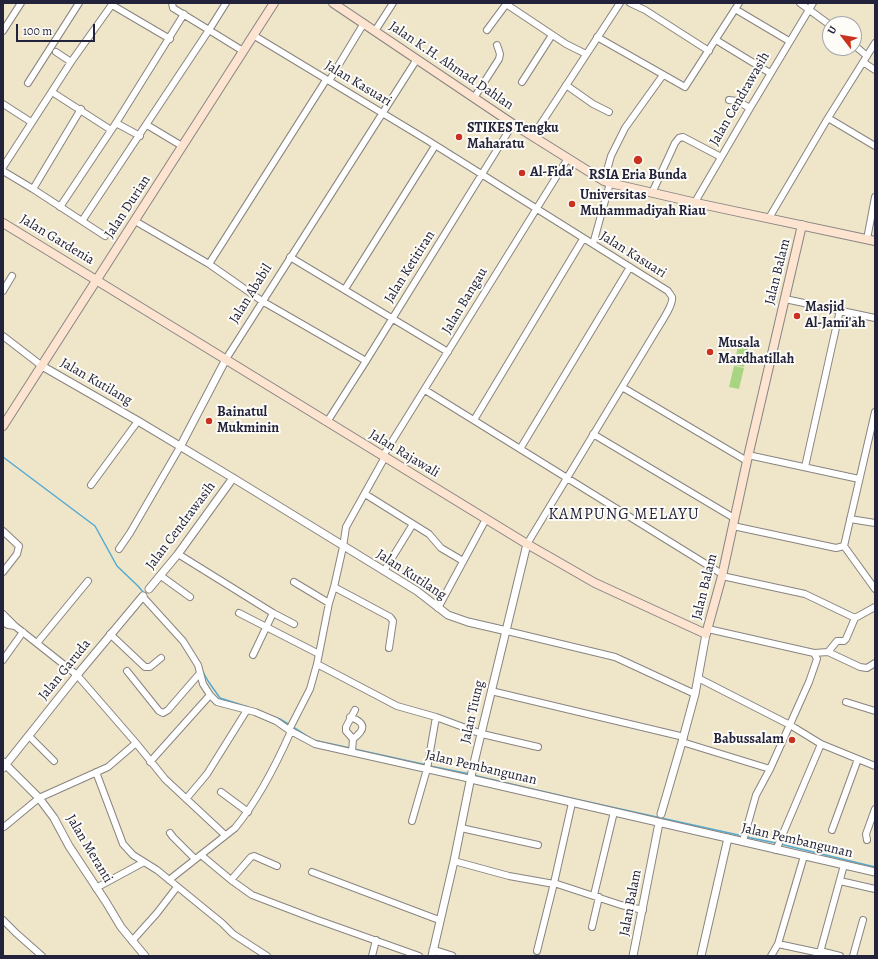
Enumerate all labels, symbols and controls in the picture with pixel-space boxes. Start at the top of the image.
scale bar [18,16,97,42]
north arrow [822,16,862,56]
street label: Jalan K.H. Ahmad Dahlan [386,18,516,114]
text: 100 m [23,23,52,39]
text: U [824,23,840,37]
street label: Jalan Cendrawasih [706,49,774,149]
street label: Jalan Kasuari [321,57,395,111]
place label: STIKES Tengku Maharatu [467,121,559,154]
marker: STIKES Tengku Maharatu [454,132,464,142]
marker: RSIA Eria Bunda [632,154,644,166]
place label: Al-Fida' [530,165,574,181]
marker: Al-Fida' [517,168,527,178]
place label: RSIA Eria Bunda [589,168,687,184]
street label: Jalan Durian [101,172,155,242]
place label: Universitas Muhammadiyah Riau [580,188,706,220]
marker: Universitas Muhammadiyah Riau [567,199,577,209]
street label: Jalan Gardenia [17,211,97,269]
street label: Jalan Ketitiran [381,228,439,306]
street label: Jalan Kasuari [597,228,669,282]
street label: Jalan Balam [762,237,794,307]
street label: Jalan Ababil [226,261,276,327]
street label: Jalan Bangau [439,265,491,337]
place label: Masjid Al-Jami'ah [805,300,866,332]
marker: Masjid Al-Jami'ah [792,311,802,321]
place label: Musala Mardhatillah [718,336,794,368]
marker: Musala Mardhatillah [705,347,715,357]
street label: Jalan Kutilang [57,355,135,409]
place label: Bainatul Mukminin [217,405,279,438]
marker: Bainatul Mukminin [204,416,214,426]
street label: Jalan Rajawali [366,426,442,482]
street label: Jalan Cendrawasih [142,479,220,573]
district label: KAMPUNG MELAYU [548,505,700,525]
street label: Jalan Kutilang [373,546,449,604]
street label: Jalan Balam [689,552,721,622]
street label: Jalan Garuda [35,636,95,704]
street label: Jalan Tiung [458,679,488,745]
place label: Babussalam [713,732,784,748]
marker: Babussalam [787,735,797,745]
street label: Jalan Pembangunan [424,747,538,789]
street label: Jalan Meranti [62,812,116,886]
street label: Jalan Pembangunan [740,820,854,862]
street label: Jalan Balam [616,868,646,938]

